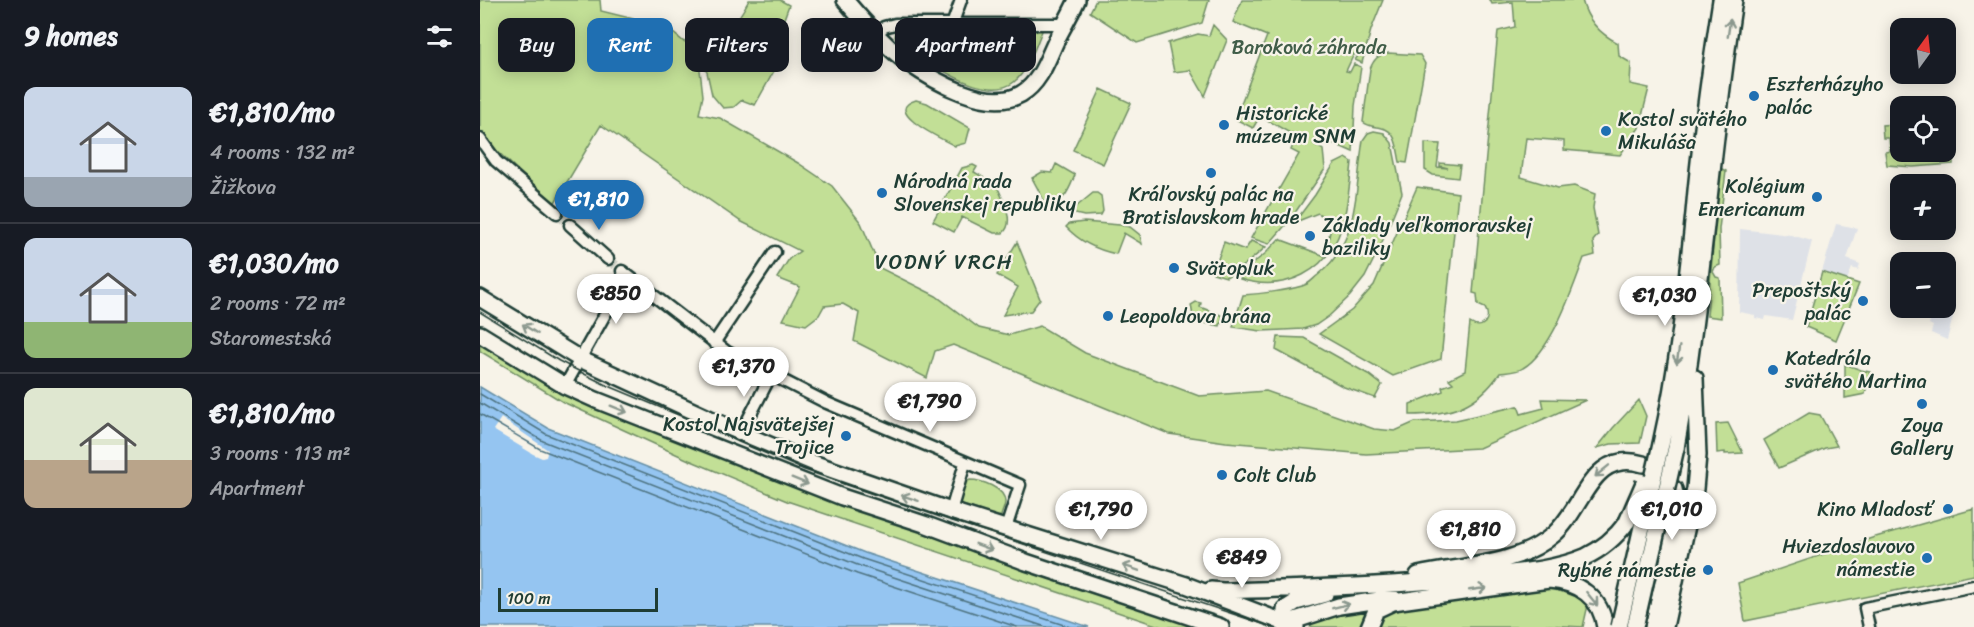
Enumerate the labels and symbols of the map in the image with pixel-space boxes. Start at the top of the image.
one-way arrow [1724,18,1735,38]
north arrow [1890,18,1956,84]
park label: Baroková záhrada [1232,30,1387,65]
place label: Eszterházyho palác [1765,67,1883,125]
marker: Eszterházyho palác [1747,89,1761,103]
place label: Historické múzeum SNM [1236,96,1356,154]
place label: Kostol svätého Mikuláša [1618,102,1747,160]
marker: Historické múzeum SNM [1217,118,1231,132]
marker: Kostol svätého Mikuláša [1599,124,1613,138]
place label: Národná rada Slovenskej republiky [894,164,1077,222]
marker: Kráľovský palác na Bratislavskom hrade [1204,166,1218,180]
place label: Kolégium Emericanum [1698,169,1805,227]
place label: Kráľovský palác na Bratislavskom hrade [1123,177,1300,235]
pin: €1,810 [550,180,648,231]
marker: Národná rada Slovenskej republiky [875,186,889,200]
marker: Kolégium Emericanum [1810,190,1824,204]
place label: Základy veľkomoravskej baziliky [1322,208,1533,266]
marker: Základy veľkomoravskej baziliky [1303,229,1317,243]
district label: VODNÝ VRCH [875,243,1013,281]
place label: Svätopluk [1186,251,1275,286]
marker: Svätopluk [1167,261,1181,275]
place label: Prepoštský palác [1752,273,1852,331]
pin: €850 [580,274,652,325]
pin: €1,030 [1616,276,1714,327]
marker: Prepoštský palác [1856,294,1870,308]
place label: Leopoldova brána [1120,299,1271,334]
marker: Leopoldova brána [1101,309,1115,323]
one-way arrow [522,323,539,335]
place label: Katedrála svätého Martina [1784,341,1927,399]
one-way arrow [1672,345,1683,364]
pin: €1,370 [695,347,793,398]
marker: Katedrála svätého Martina [1766,363,1780,377]
pin: €1,790 [881,382,979,433]
marker: Zoya Gallery [1915,397,1929,411]
one-way arrow [609,404,628,415]
place label: Kostol Najsvätejšej Trojice [663,407,835,465]
place label: Zoya Gallery [1891,408,1954,466]
marker: Kostol Najsvätejšej Trojice [839,429,853,443]
place label: Colt Club [1234,458,1316,493]
one-way arrow [1595,464,1611,477]
marker: Colt Club [1215,468,1229,482]
one-way arrow [791,476,809,487]
pin: €1,790 [1052,490,1150,541]
pin: €1,010 [1623,490,1721,541]
one-way arrow [901,491,920,502]
place label: Kino Mladosť [1817,492,1936,527]
marker: Kino Mladosť [1941,502,1955,516]
pin: €1,810 [1422,510,1520,561]
place label: Hviezdoslavovo námestie [1782,529,1915,587]
pin: €849 [1206,538,1278,589]
one-way arrow [974,542,993,553]
marker: Hviezdoslavovo námestie [1920,551,1934,565]
place label: Rybné námestie [1558,553,1696,588]
one-way arrow [1122,561,1141,572]
marker: Rybné námestie [1701,563,1715,577]
one-way arrow [1468,584,1488,595]
scale bar [498,585,658,612]
one-way arrow [1585,591,1598,607]
one-way arrow [1332,599,1351,611]

